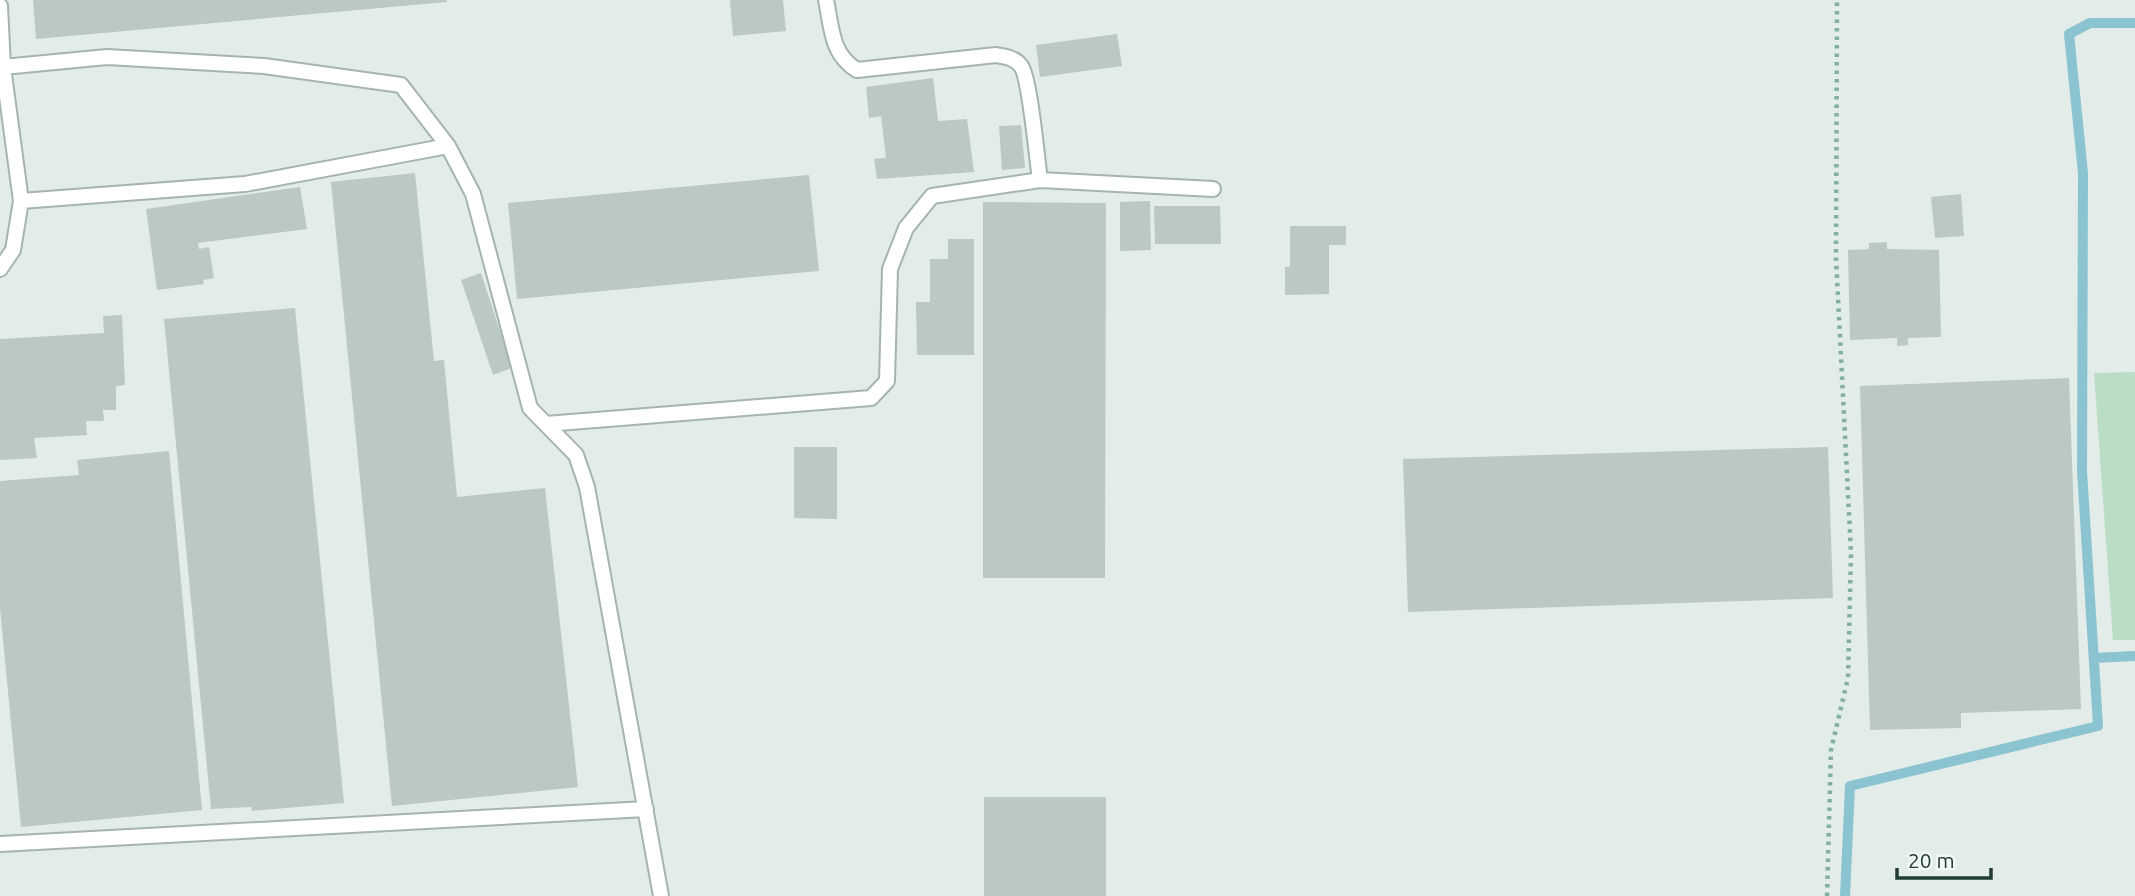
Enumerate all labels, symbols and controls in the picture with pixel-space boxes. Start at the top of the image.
scale bar [1897,836,1992,880]
text: 20 m [1908,848,1955,872]

